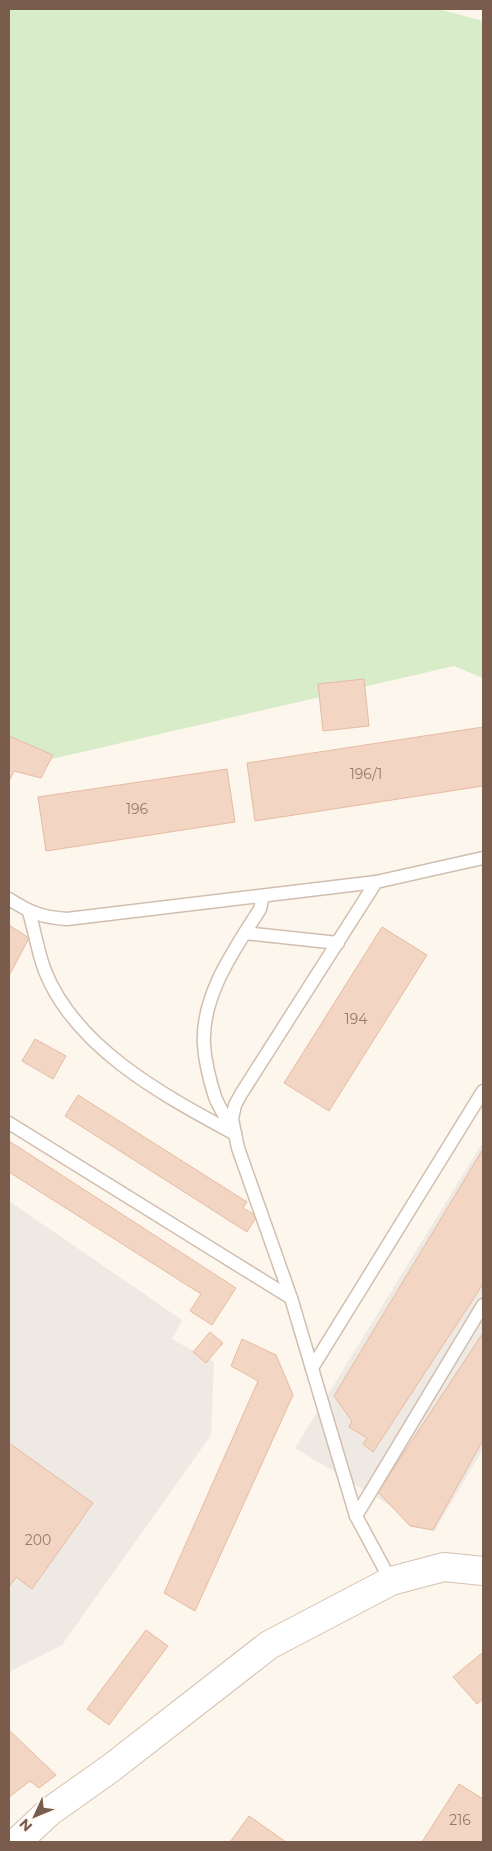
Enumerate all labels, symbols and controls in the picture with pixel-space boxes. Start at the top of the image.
house number: 196/1 [350,765,382,783]
house number: 196 [126,800,149,818]
house number: 194 [345,1010,368,1028]
house number: 200 [25,1531,51,1549]
north arrow [10,1791,60,1841]
house number: 216 [449,1811,471,1829]
text: N [15,1815,36,1835]

